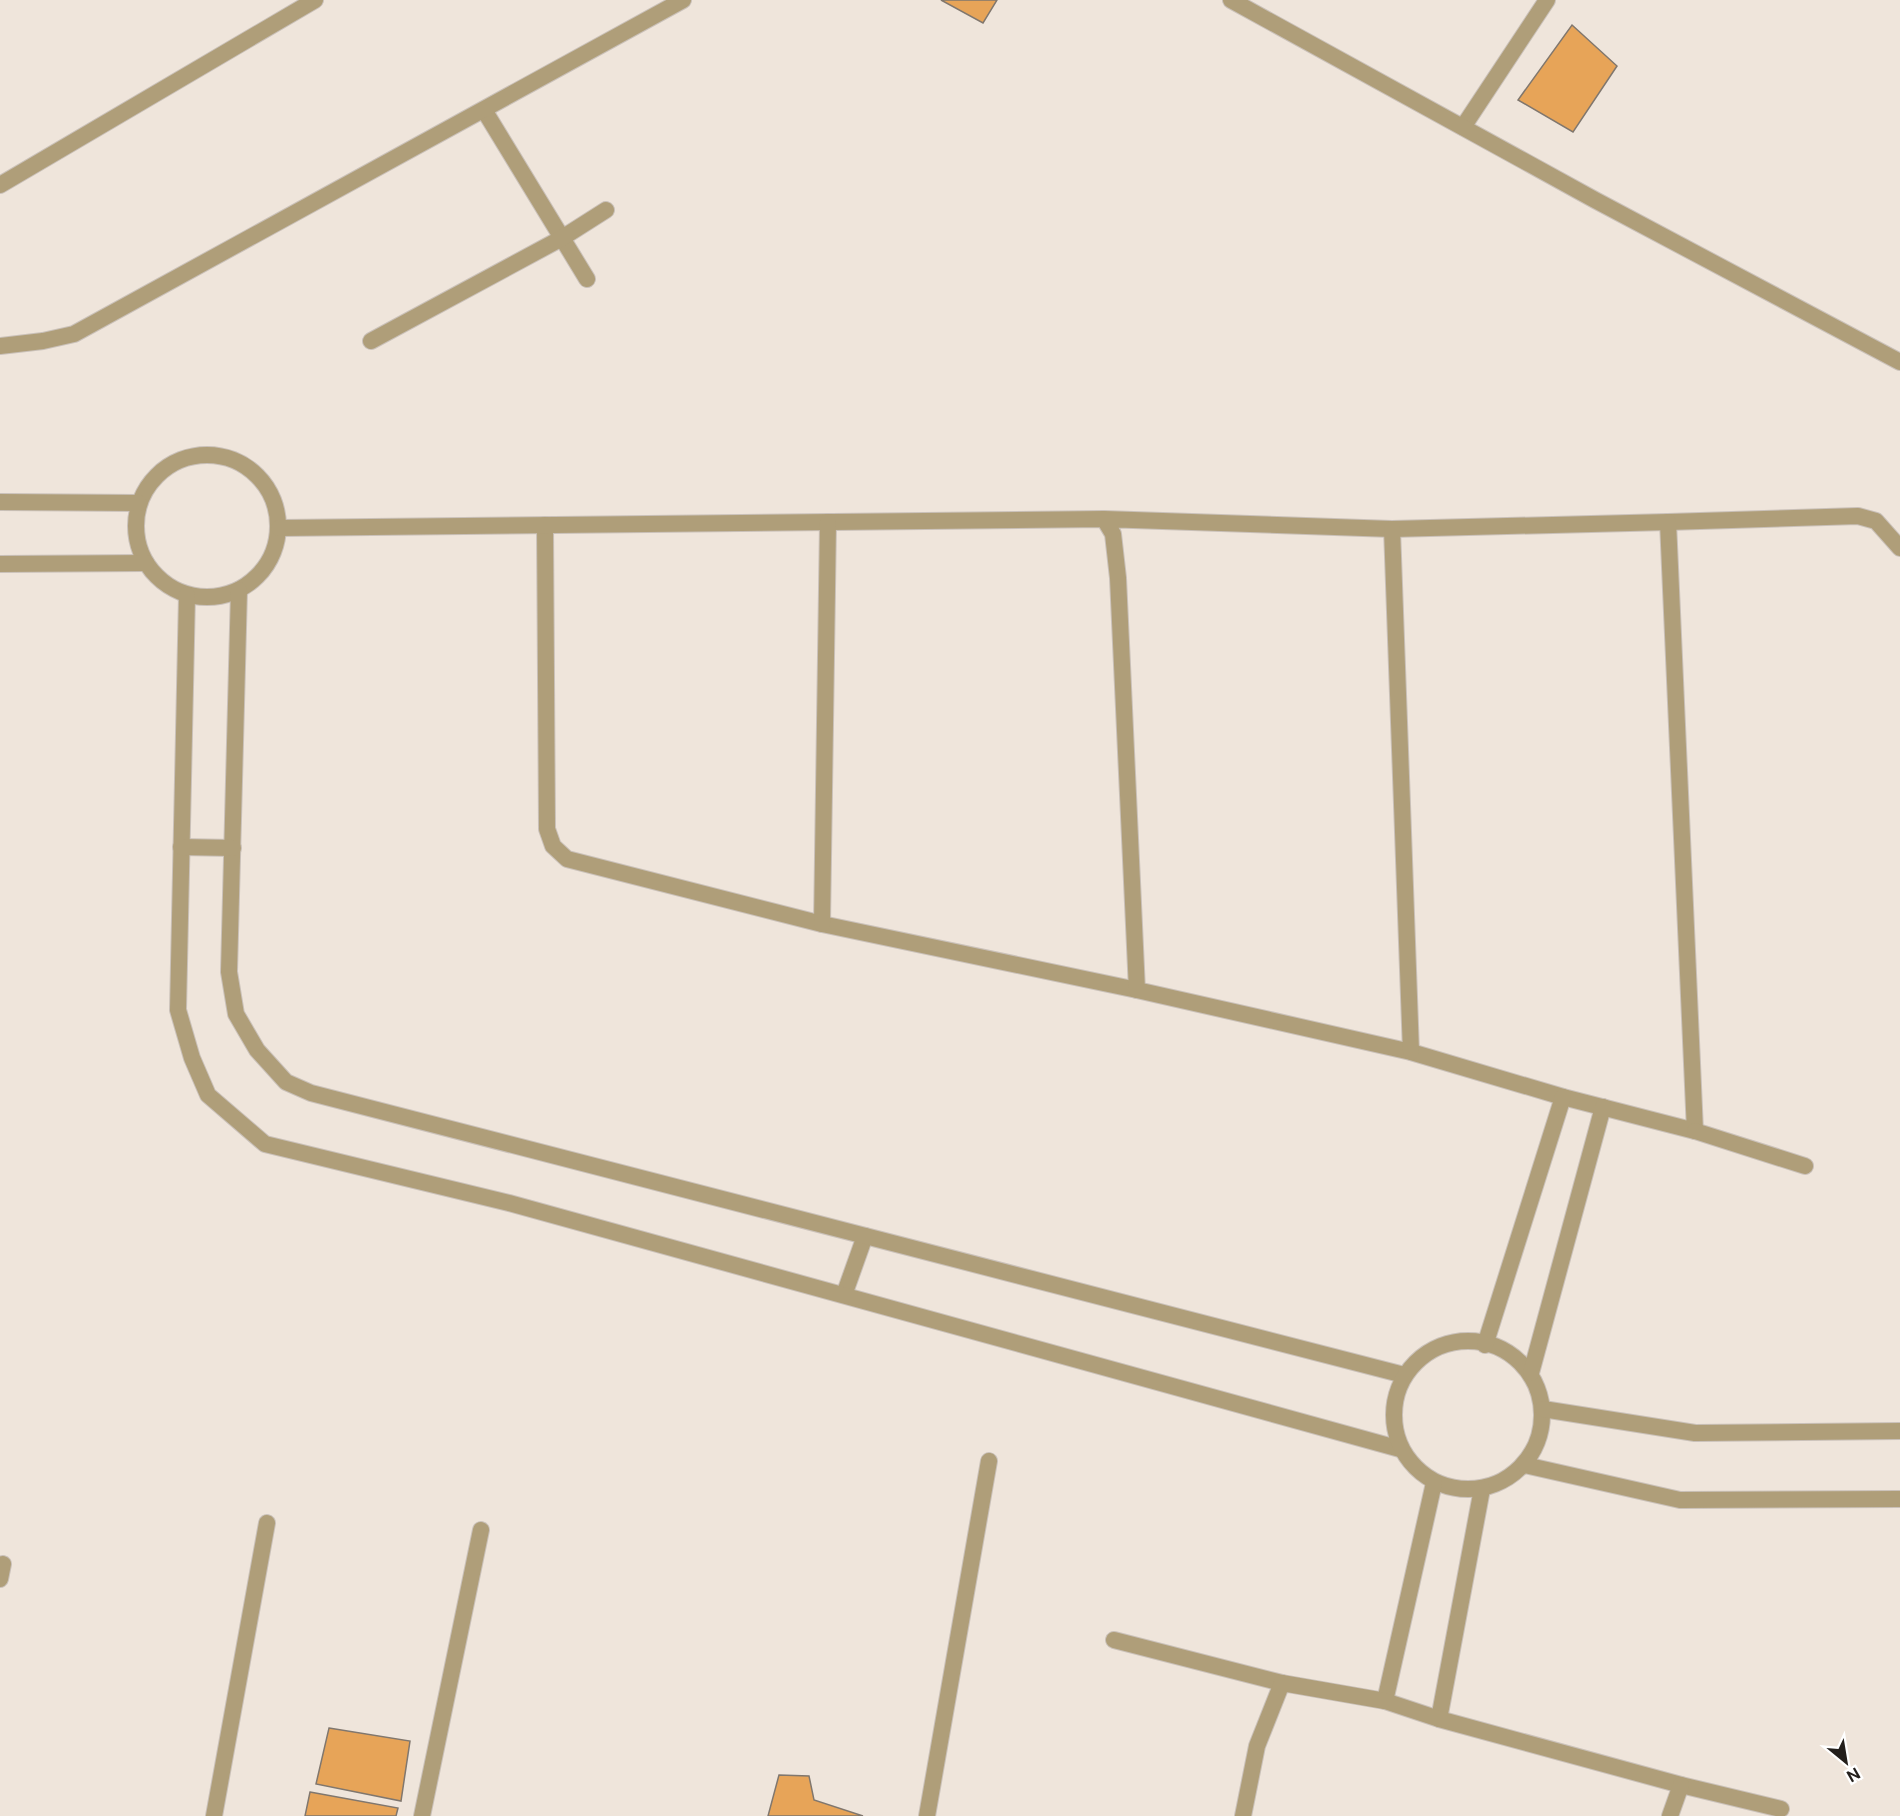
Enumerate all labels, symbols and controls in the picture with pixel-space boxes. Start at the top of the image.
north arrow [1816,1732,1876,1792]
text: N [1843,1763,1863,1786]

